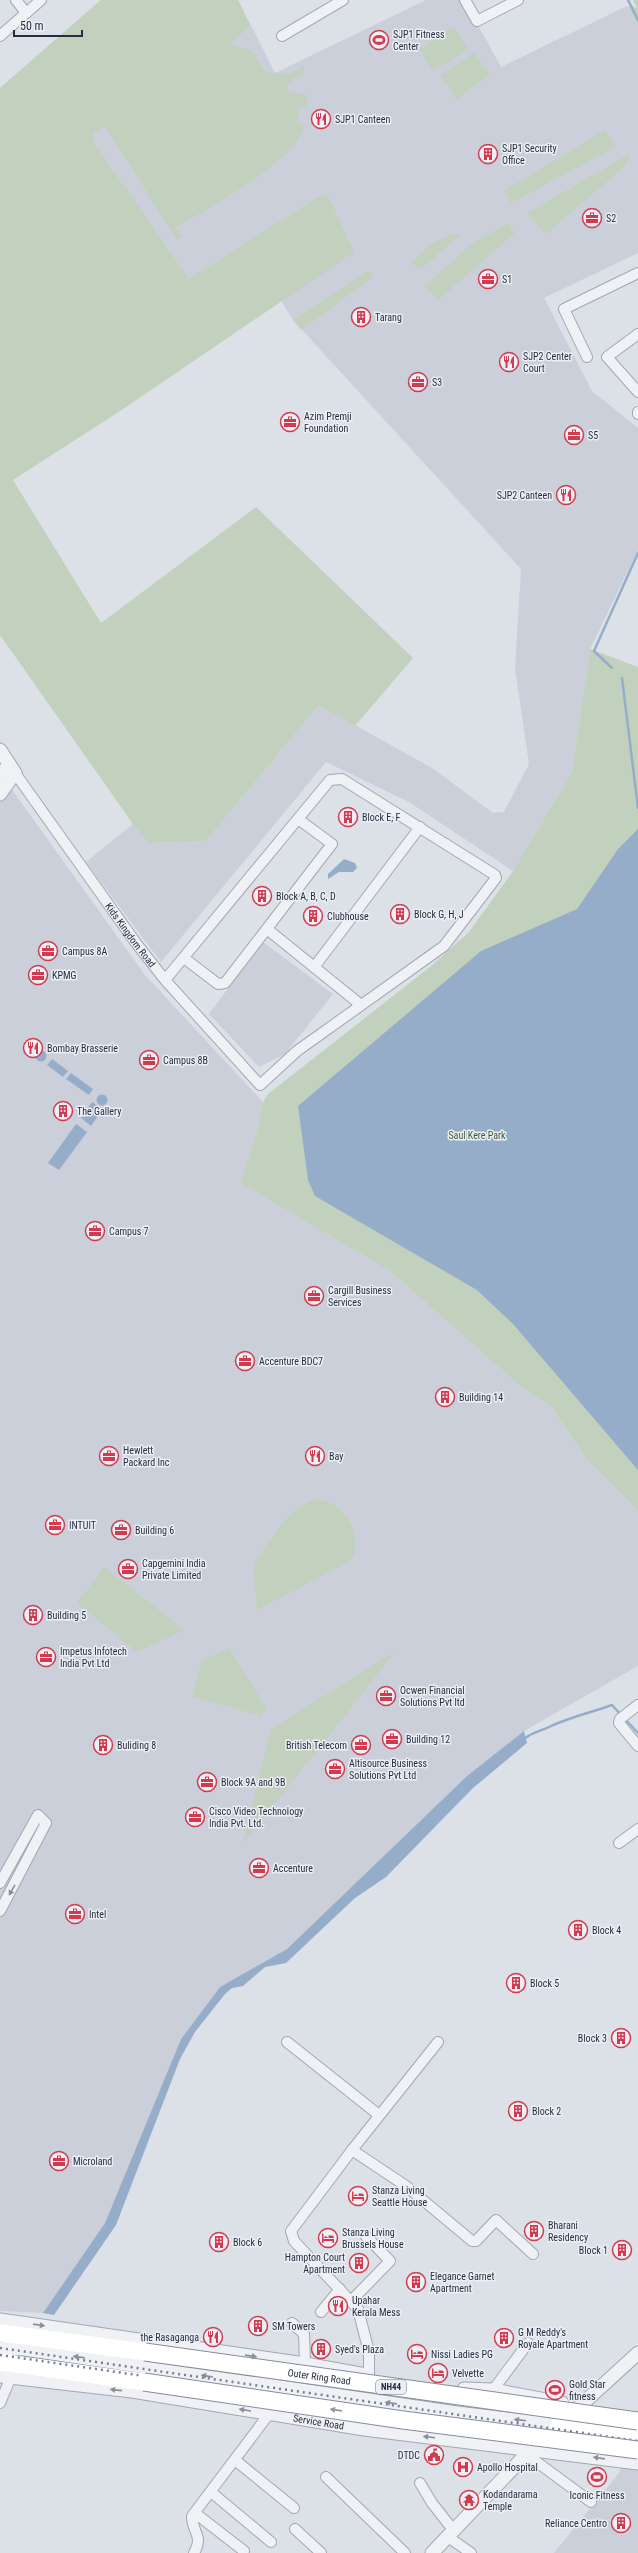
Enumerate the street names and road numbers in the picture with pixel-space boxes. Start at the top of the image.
street label: Kids Kingdom Road [104,901,158,969]
street label: Outer Ring Road [287,2367,352,2386]
road number: NH44 [376,2380,406,2394]
street label: Service Road [292,2412,345,2431]

